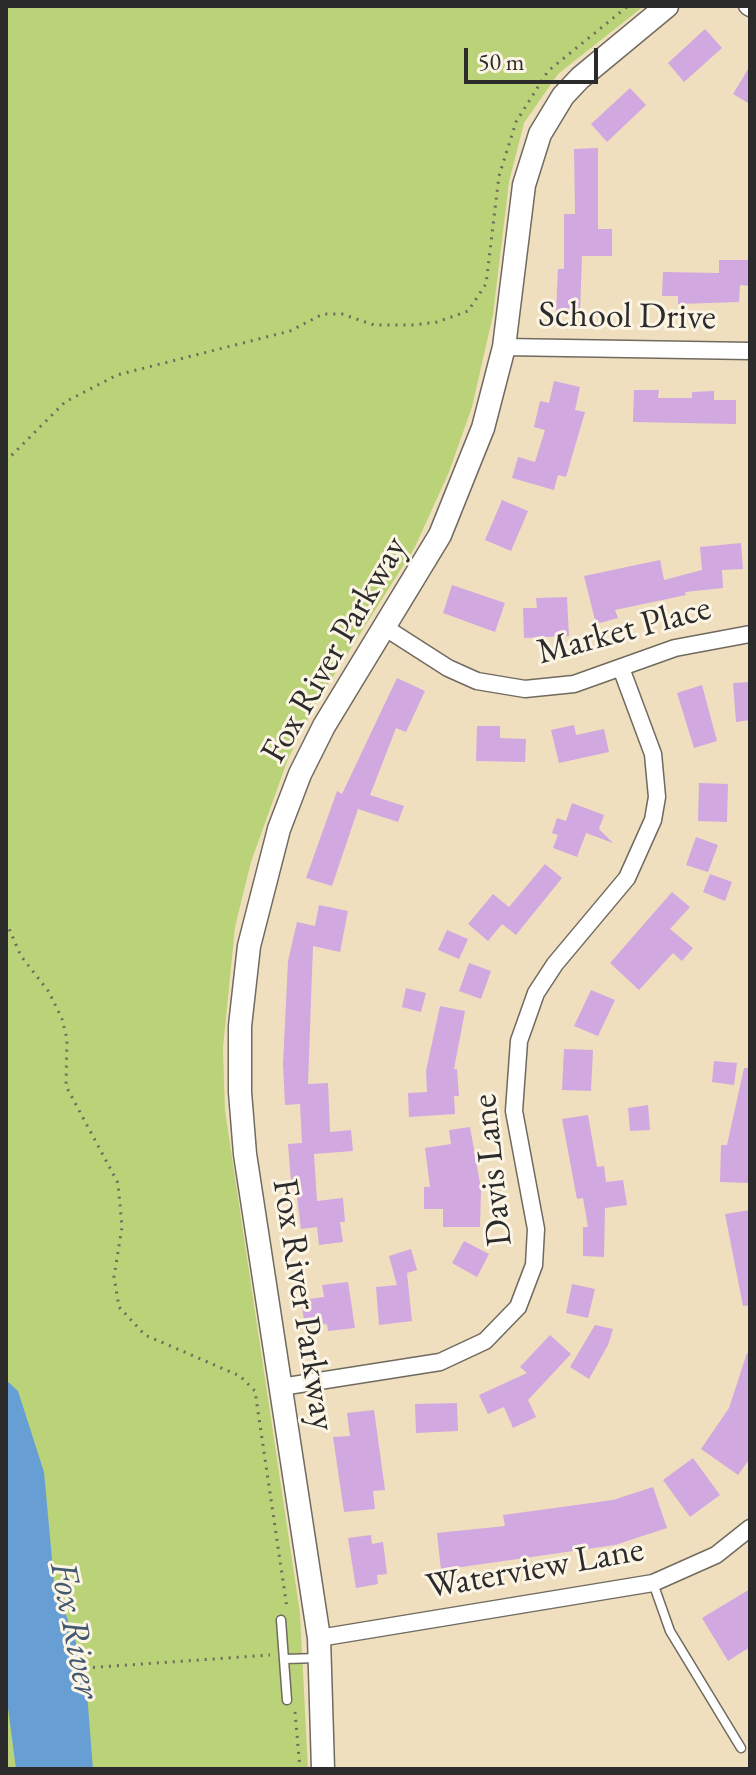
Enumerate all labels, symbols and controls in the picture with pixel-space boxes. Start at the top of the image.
scale bar [468,32,602,82]
text: 50 m [478,46,525,77]
street label: School Drive [538,294,716,340]
street label: Fox River Parkway [253,529,417,771]
street label: Market Place [532,587,716,675]
street label: Davis Lane [464,1092,522,1248]
street label: Fox River Parkway [262,1176,344,1434]
street label: Waterview Lane [423,1529,647,1609]
water label: Fox River [38,1558,110,1702]

